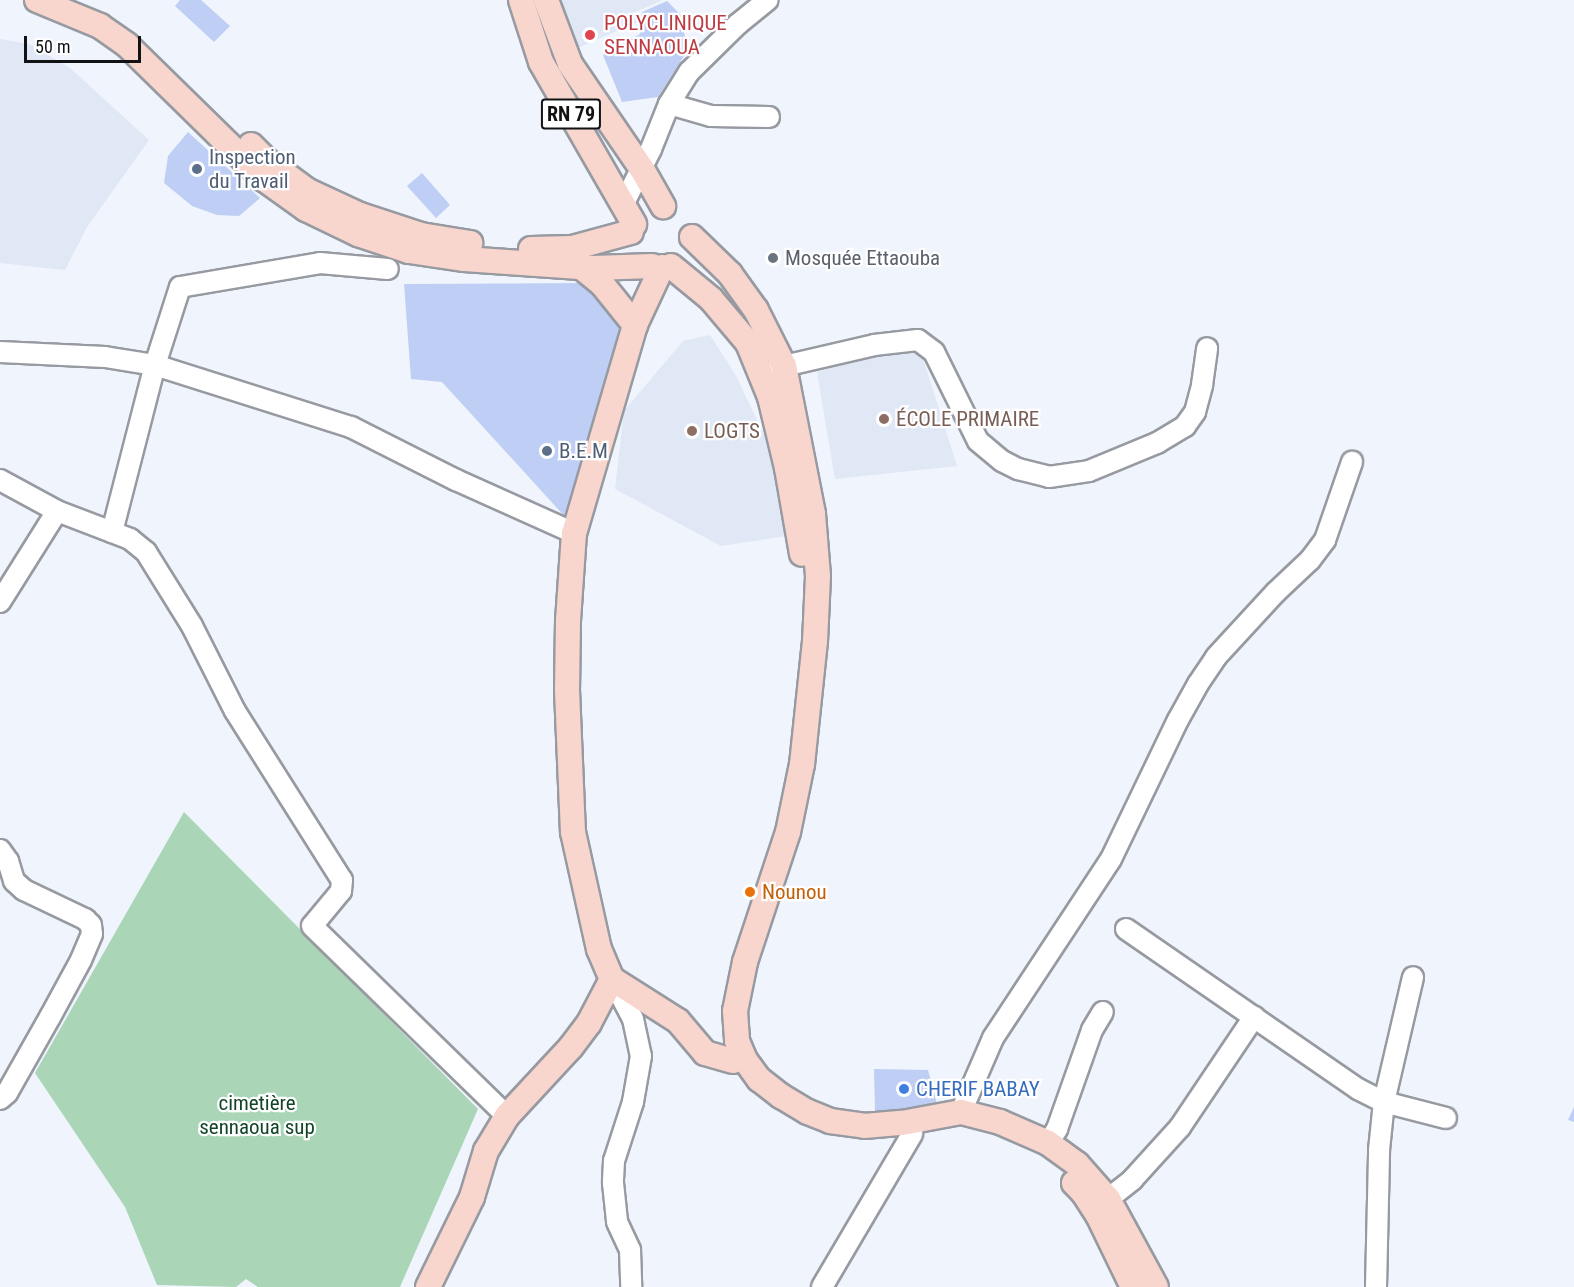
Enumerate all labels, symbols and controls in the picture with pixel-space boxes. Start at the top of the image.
place label: POLYCLINIQUE SENNAOUA [604,10,727,60]
scale bar [27,24,144,62]
marker: POLYCLINIQUE SENNAOUA [581,26,599,44]
text: 50 m [35,36,70,57]
road number: RN 79 [540,97,602,131]
place label: Inspection du Travail [209,144,296,194]
marker: Inspection du Travail [190,162,204,176]
place label: Mosquée Ettaouba [785,245,940,271]
marker: Mosquée Ettaouba [766,251,780,265]
place label: ÉCOLE PRIMAIRE [896,406,1039,432]
marker: ÉCOLE PRIMAIRE [877,412,891,426]
place label: LOGTS [704,418,760,444]
marker: LOGTS [685,424,699,438]
place label: B.E.M [559,438,608,464]
marker: B.E.M [540,444,554,458]
place label: Nounou [762,879,827,905]
marker: Nounou [743,885,757,899]
place label: CHERIF BABAY [916,1076,1040,1102]
marker: CHERIF BABAY [897,1082,911,1096]
park label: cimetière sennaoua sup [199,1090,315,1140]

